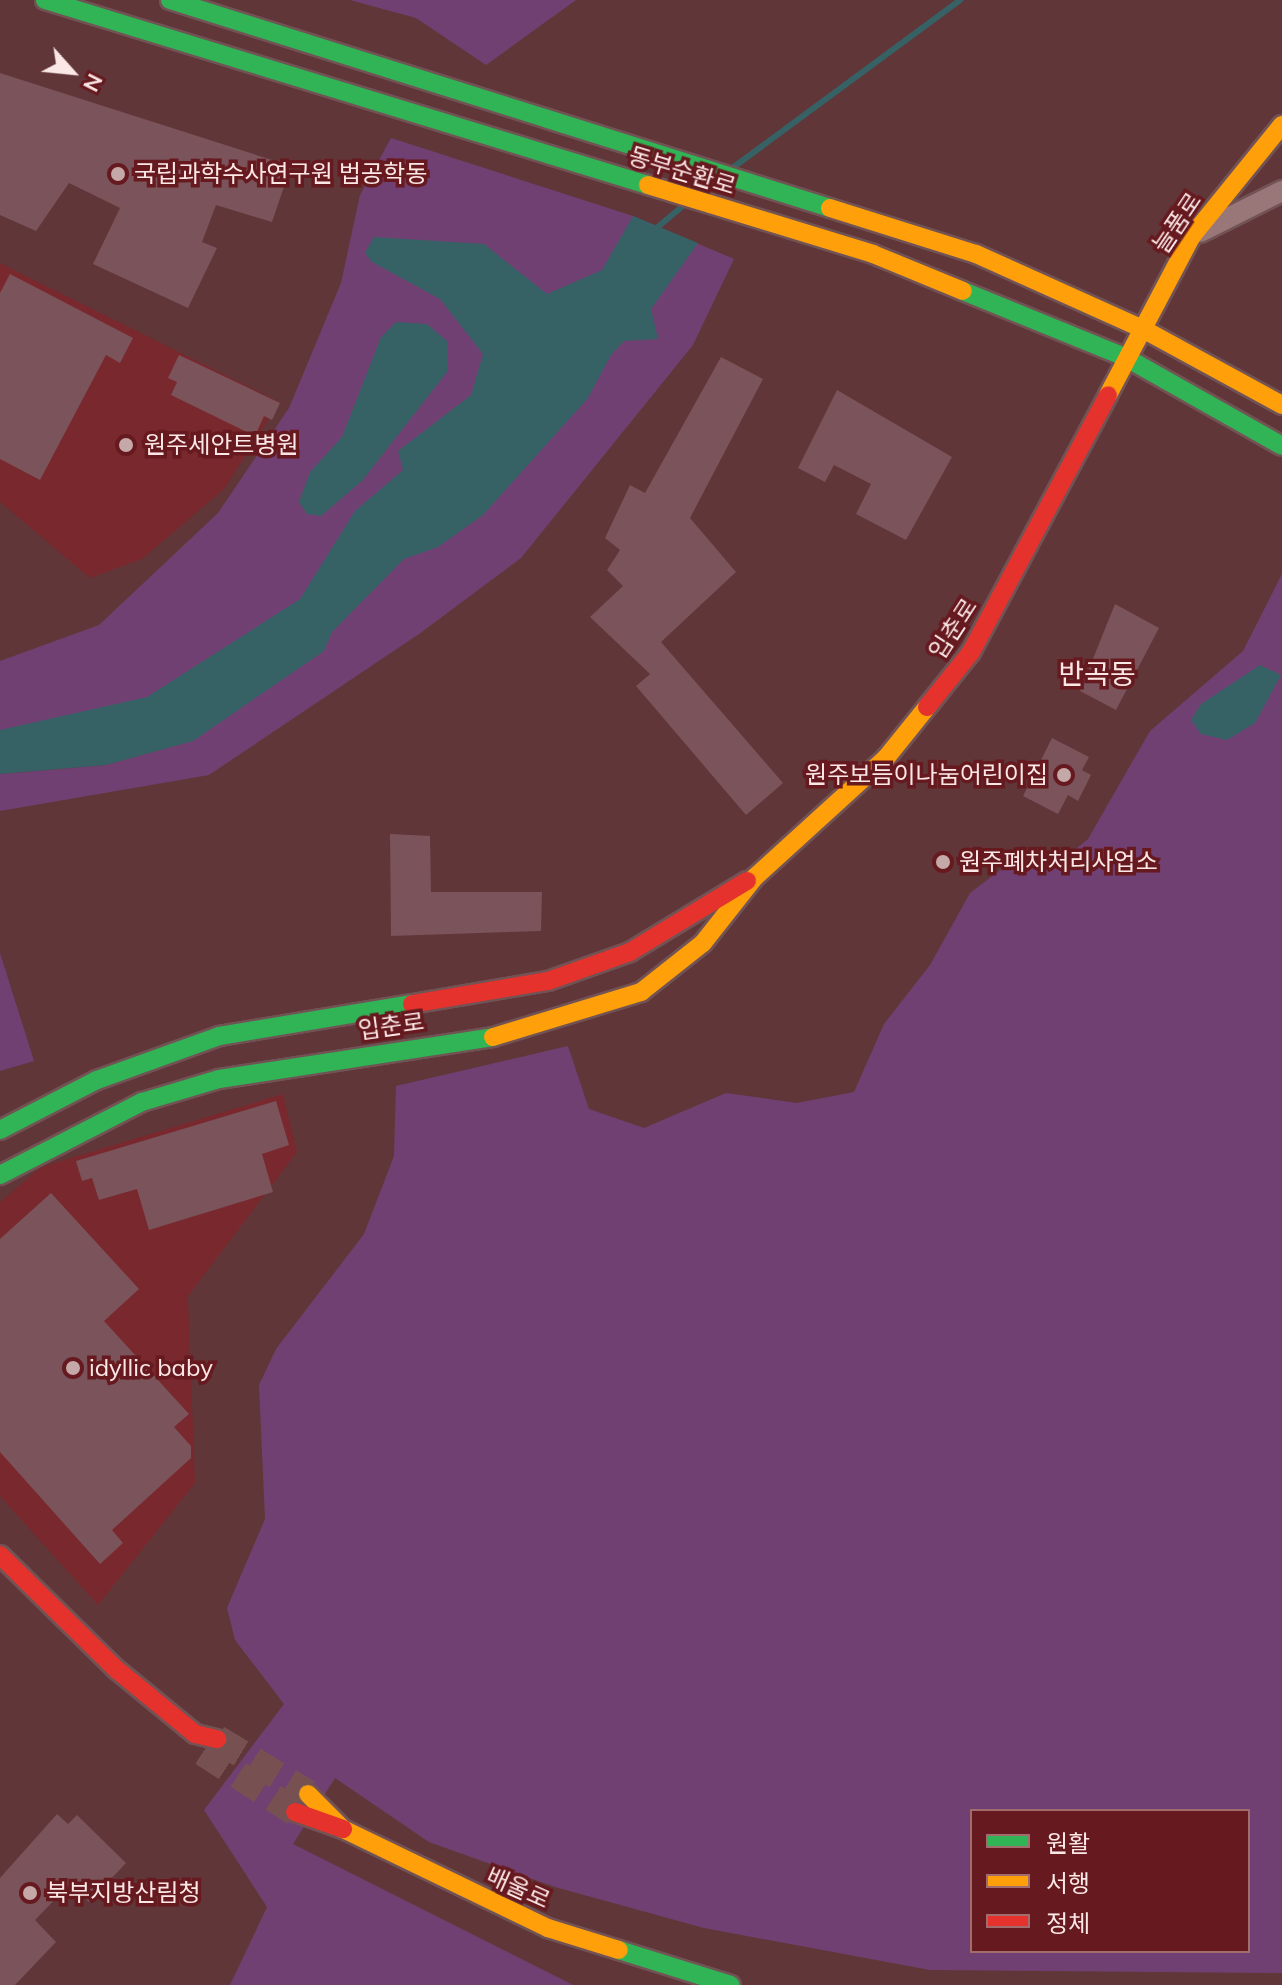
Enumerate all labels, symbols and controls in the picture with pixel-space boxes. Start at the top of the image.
north arrow [32,32,112,112]
text: N [77,69,110,97]
street label: 동부순환로 [625,141,739,201]
place label: 국립과학수사연구원 법공학동 [134,160,427,188]
marker: 국립과학수사연구원 법공학동 [109,165,127,183]
street label: 늘품로 [1147,187,1207,259]
place label: 원주세안트병원 [144,431,299,459]
marker: 원주세안트병원 [115,434,137,456]
street label: 입춘로 [923,593,983,665]
district label: 반곡동 [1058,657,1136,691]
place label: 원주보듬이나눔어린이집 [805,761,1048,789]
marker: 원주보듬이나눔어린이집 [1055,766,1073,784]
place label: 원주폐차처리사업소 [959,848,1158,876]
marker: 원주폐차처리사업소 [934,853,952,871]
street label: 입춘로 [356,1007,426,1045]
place label: idyllic baby [89,1354,213,1382]
marker: idyllic baby [64,1359,82,1377]
legend [970,1809,1250,1953]
text: 원활 [1046,1828,1090,1858]
street label: 배울로 [482,1861,554,1915]
text: 서행 [1046,1868,1090,1898]
place label: 북부지방산림청 [46,1879,201,1907]
marker: 북부지방산림청 [21,1884,39,1902]
text: 정체 [1046,1908,1090,1938]

